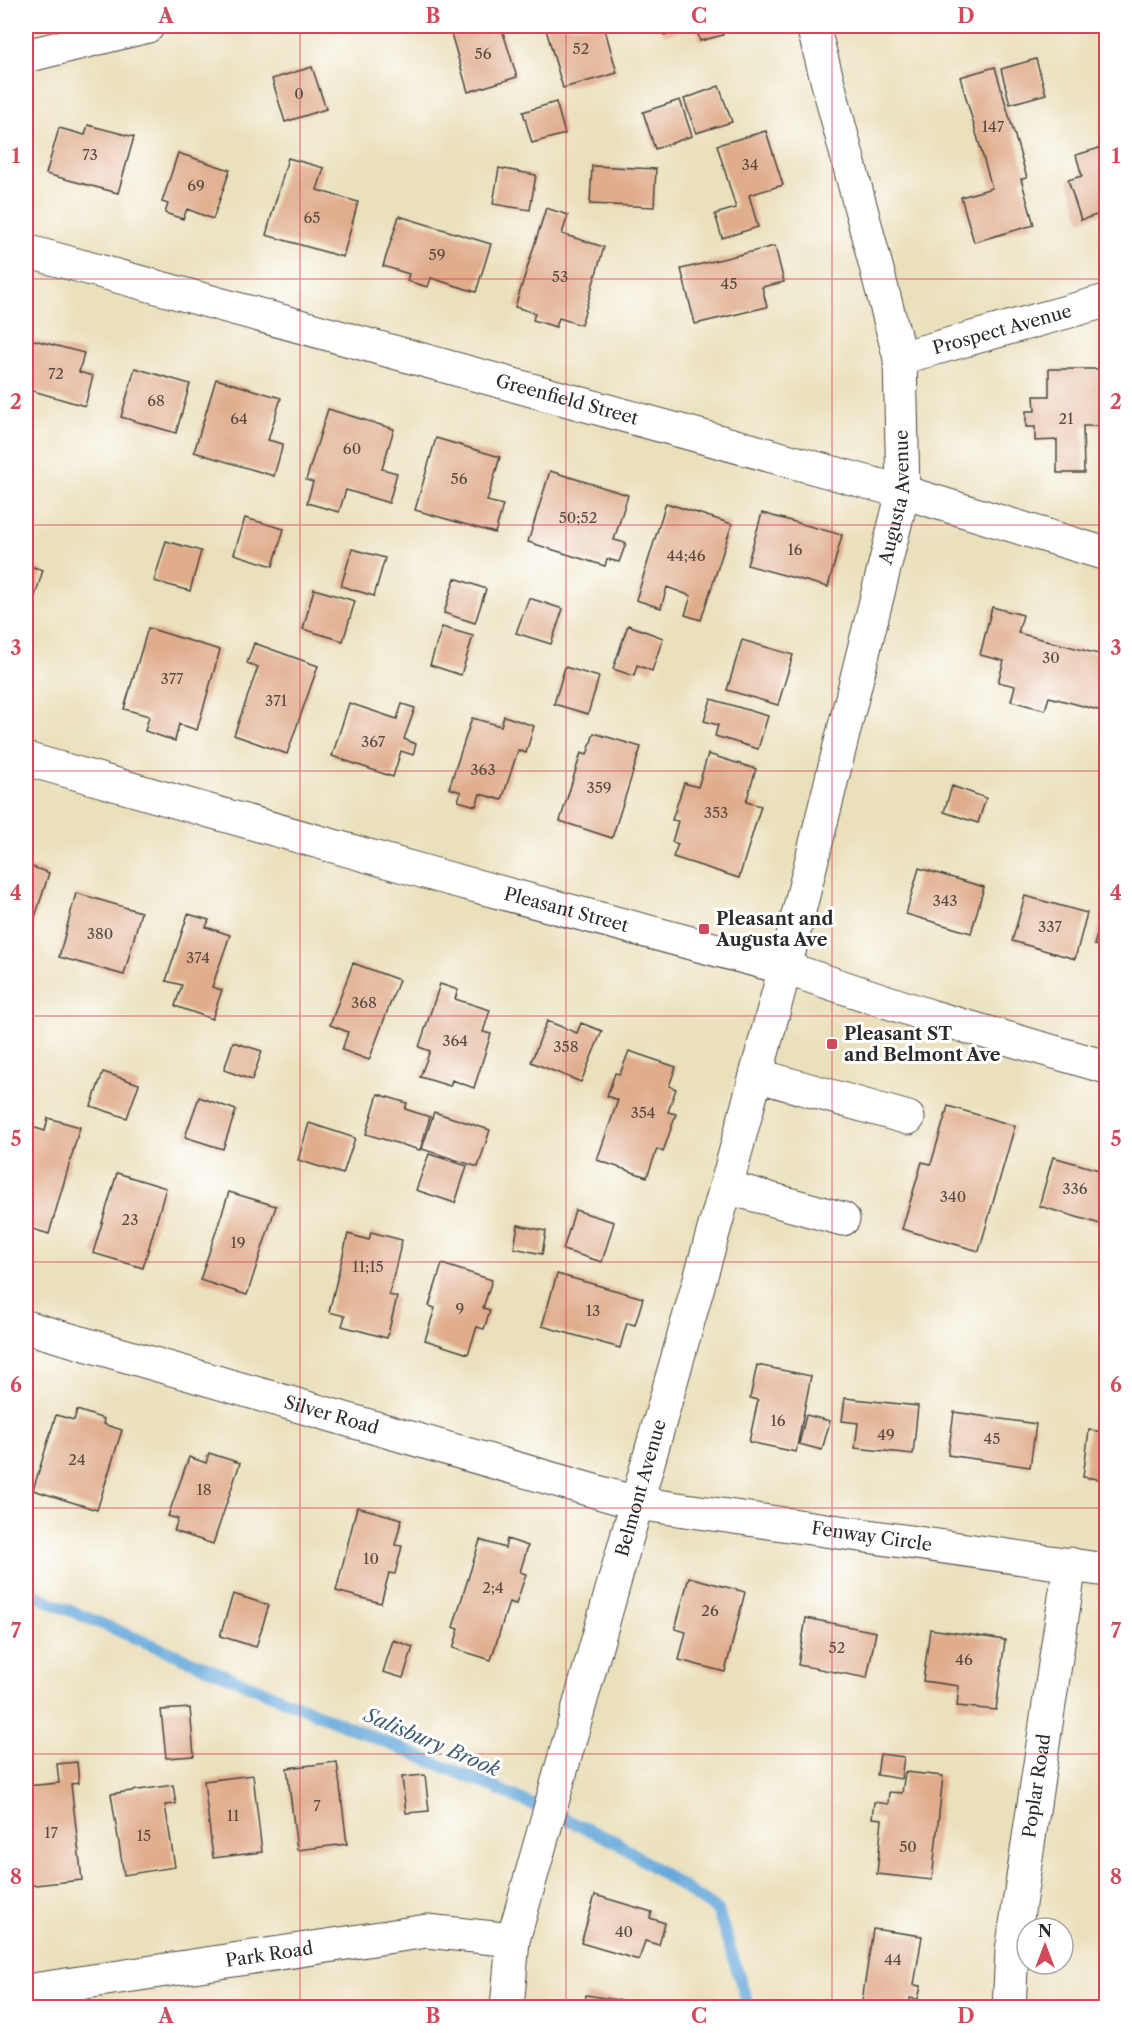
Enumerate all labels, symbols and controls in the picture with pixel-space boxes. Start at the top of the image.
text: A [157,4,174,28]
text: B [426,4,441,28]
text: C [691,4,707,28]
text: D [957,4,975,28]
house number: 52 [573,39,589,58]
house number: 56 [475,44,492,63]
house number: 0 [294,84,304,103]
house number: 147 [982,117,1005,136]
text: 1 [12,144,21,168]
text: 1 [1112,144,1121,168]
house number: 73 [82,145,98,164]
house number: 34 [742,155,758,174]
house number: 69 [187,176,205,195]
house number: 65 [304,208,320,227]
house number: 59 [429,245,445,264]
house number: 53 [552,267,568,286]
house number: 45 [721,274,737,293]
street label: Prospect Avenue [930,300,1074,359]
house number: 72 [48,364,64,383]
street label: Greenfield Street [493,370,641,430]
text: 2 [10,390,22,414]
text: 2 [1110,390,1122,414]
house number: 68 [147,391,165,410]
house number: 64 [230,409,248,428]
house number: 21 [1059,409,1074,428]
street label: Augusta Avenue [874,430,914,568]
house number: 60 [343,439,361,458]
house number: 56 [451,469,468,488]
house number: 50;52 [559,508,597,527]
house number: 16 [787,540,803,559]
house number: 44;46 [666,546,706,565]
text: 3 [10,636,22,660]
text: 3 [1110,636,1122,660]
house number: 30 [1042,648,1060,667]
house number: 377 [160,669,184,688]
house number: 371 [265,691,288,710]
house number: 367 [361,732,386,751]
house number: 363 [470,760,496,779]
house number: 359 [586,778,612,797]
house number: 353 [704,803,728,822]
text: 4 [10,881,22,905]
text: 4 [1110,881,1122,905]
street label: Pleasant Street [502,883,631,937]
house number: 343 [932,891,958,910]
place label: Pleasant and Augusta Ave [715,908,833,951]
house number: 337 [1038,917,1063,936]
marker: Pleasant and Augusta Ave [697,922,711,936]
house number: 380 [87,924,113,943]
house number: 374 [186,948,210,967]
house number: 368 [351,993,377,1012]
place label: Pleasant ST and Belmont Ave [844,1023,1001,1066]
house number: 364 [442,1031,468,1050]
house number: 358 [553,1037,579,1056]
marker: Pleasant ST and Belmont Ave [825,1037,839,1051]
house number: 354 [630,1103,656,1122]
text: 5 [10,1127,22,1151]
text: 5 [1110,1127,1122,1151]
house number: 336 [1062,1179,1088,1198]
house number: 340 [940,1187,966,1206]
house number: 23 [122,1210,138,1229]
house number: 19 [230,1233,246,1252]
house number: 11;15 [352,1257,384,1276]
house number: 9 [456,1299,464,1318]
house number: 13 [586,1301,600,1320]
text: 6 [10,1373,22,1397]
text: 6 [1110,1373,1122,1397]
street label: Silver Road [282,1391,381,1439]
house number: 16 [770,1411,786,1430]
street label: Belmont Avenue [611,1417,671,1559]
house number: 49 [877,1425,895,1444]
house number: 45 [984,1429,1000,1448]
house number: 24 [68,1450,86,1469]
house number: 18 [196,1480,212,1499]
street label: Fenway Circle [810,1517,933,1556]
house number: 10 [363,1549,379,1568]
house number: 2;4 [482,1578,504,1597]
house number: 26 [701,1601,719,1620]
text: 7 [11,1619,22,1643]
text: 7 [1111,1619,1122,1643]
house number: 52 [829,1638,845,1657]
house number: 46 [955,1650,973,1669]
water label: Salisbury Brook [360,1702,504,1782]
street label: Poplar Road [1018,1732,1055,1840]
house number: 7 [313,1796,321,1815]
house number: 11 [227,1806,240,1825]
house number: 17 [44,1823,58,1842]
house number: 15 [137,1826,151,1845]
house number: 50 [899,1837,917,1856]
text: 8 [10,1865,22,1889]
text: 8 [1110,1865,1122,1889]
north arrow [1015,1916,1075,1976]
text: N [1038,1921,1052,1941]
house number: 40 [615,1922,633,1941]
street label: Park Road [224,1937,315,1972]
house number: 44 [884,1950,902,1969]
text: A [157,2004,174,2028]
text: B [426,2004,441,2028]
text: C [691,2004,707,2028]
text: D [957,2004,975,2028]

